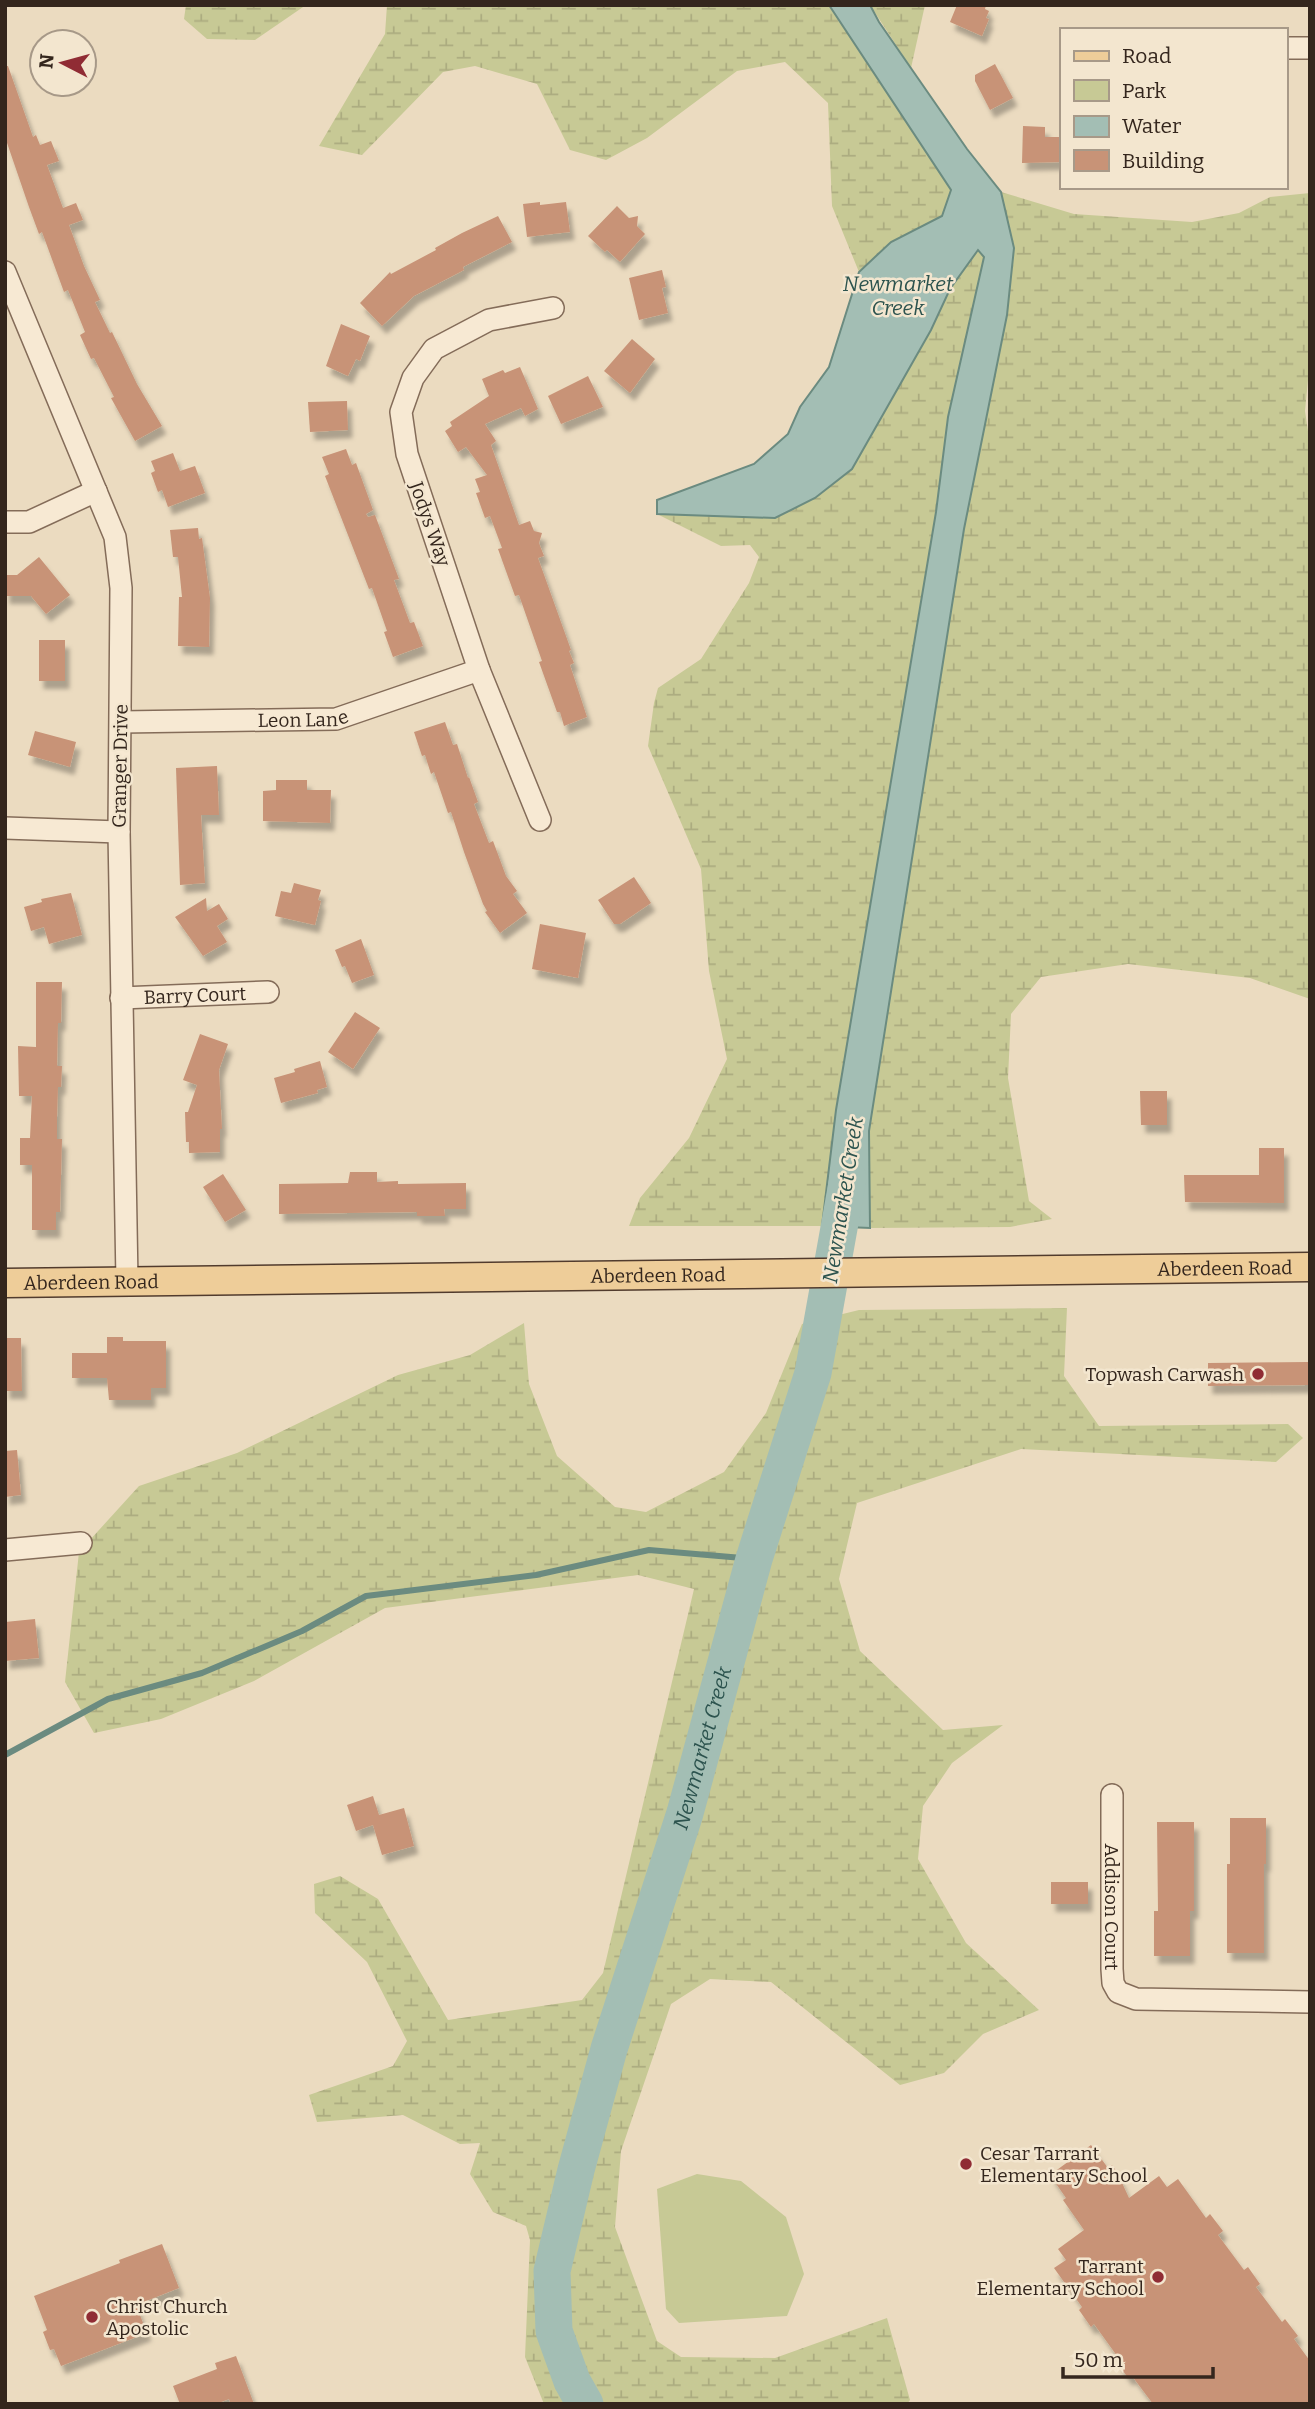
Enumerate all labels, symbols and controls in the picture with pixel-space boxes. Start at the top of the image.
north arrow [28,28,98,98]
legend [1060,28,1287,189]
text: Road [1122,43,1171,69]
text: N [34,52,59,70]
text: Park [1122,78,1166,104]
text: Water [1122,113,1181,139]
text: Building [1122,148,1205,174]
water label: Newmarket Creek [843,271,954,321]
street label: Jodys Way [404,478,456,570]
street label: Granger Drive [107,704,133,828]
street label: Leon Lane [258,704,351,732]
street label: Barry Court [143,981,247,1009]
water label: Newmarket Creek [817,1115,869,1285]
street label: Aberdeen Road [1157,1256,1293,1280]
street label: Aberdeen Road [590,1263,726,1287]
street label: Aberdeen Road [23,1270,159,1294]
place label: Topwash Carwash [1085,1363,1244,1386]
marker: Topwash Carwash [1250,1366,1266,1382]
water label: Newmarket Creek [668,1663,737,1833]
street label: Addison Court [1101,1844,1124,1971]
place label: Cesar Tarrant Elementary School [980,2142,1147,2187]
marker: Cesar Tarrant Elementary School [958,2156,974,2172]
place label: Tarrant Elementary School [977,2255,1144,2300]
marker: Tarrant Elementary School [1150,2269,1166,2285]
place label: Christ Church Apostolic [106,2295,228,2340]
marker: Christ Church Apostolic [84,2309,100,2325]
scale bar [1063,2336,1214,2380]
text: 50 m [1074,2347,1123,2373]

